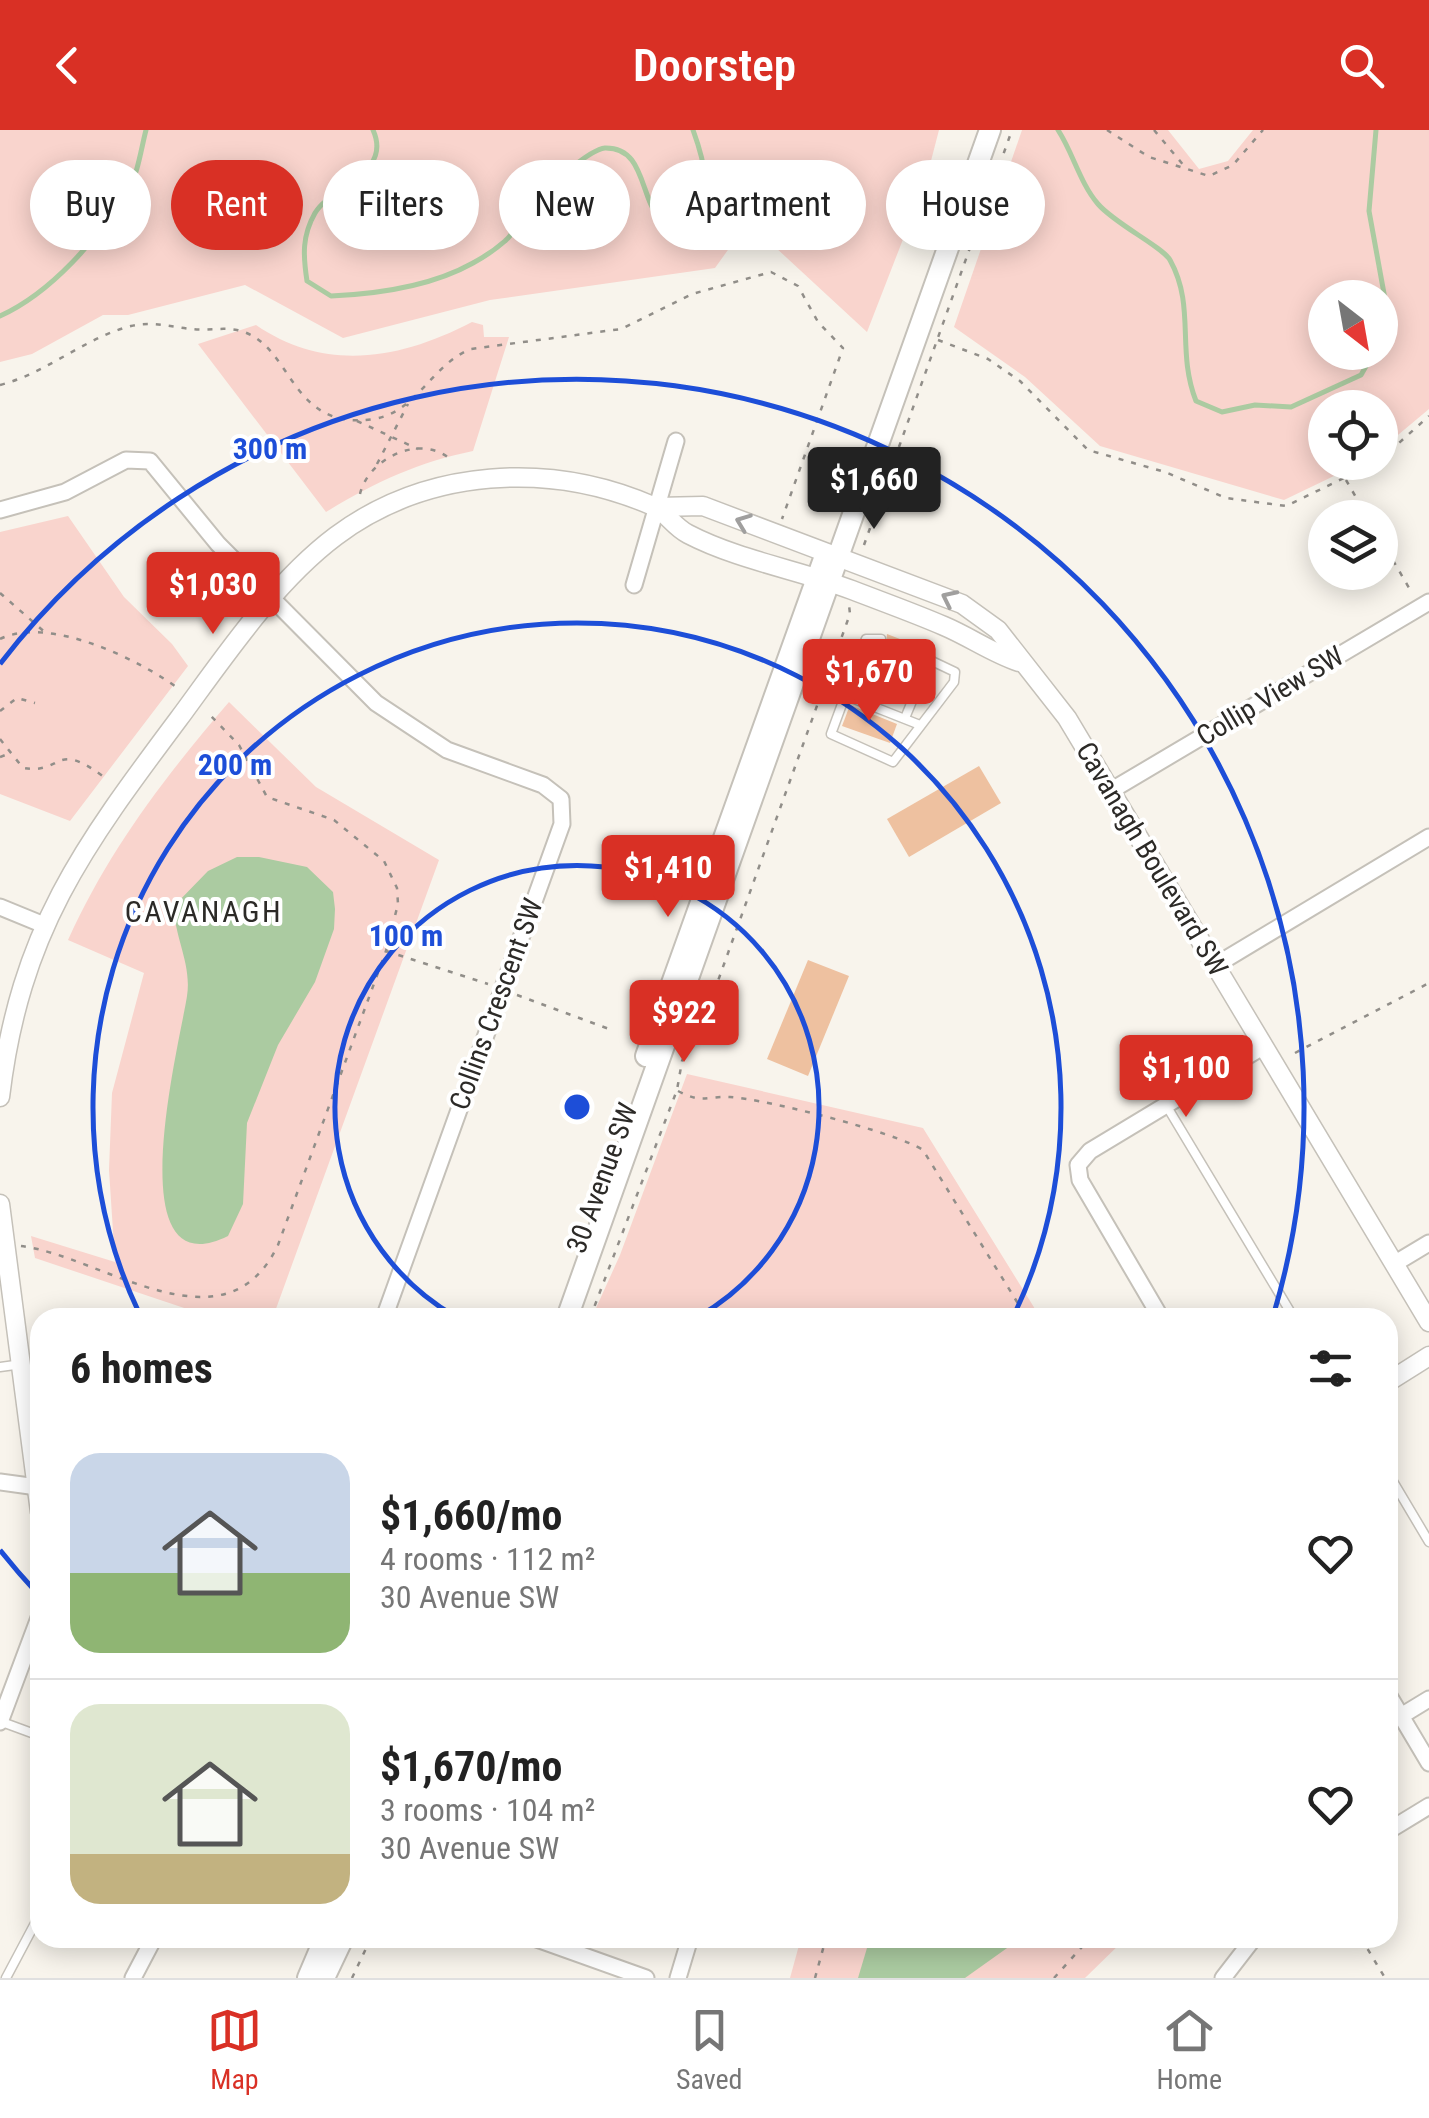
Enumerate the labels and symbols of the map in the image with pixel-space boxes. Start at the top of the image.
north arrow [1308,280,1398,370]
text: 300 m [233,431,307,466]
pin: $1,660 [793,447,955,532]
one-way arrow [735,513,752,533]
pin: $1,030 [132,552,294,637]
one-way arrow [941,590,959,610]
pin: $1,670 [788,639,950,724]
street label: Collip View SW [1191,639,1349,753]
street label: Cavanagh Boulevard SW [1069,736,1235,982]
text: 200 m [198,747,272,782]
pin: $1,410 [587,835,749,920]
district label: CAVANAGH [125,894,283,929]
street label: Collins Crescent SW [442,894,550,1114]
text: 100 m [369,918,443,953]
pin: $922 [625,980,743,1065]
pin: $1,100 [1105,1035,1267,1120]
centre of rings [559,1089,595,1125]
street label: 30 Avenue SW [560,1099,644,1257]

